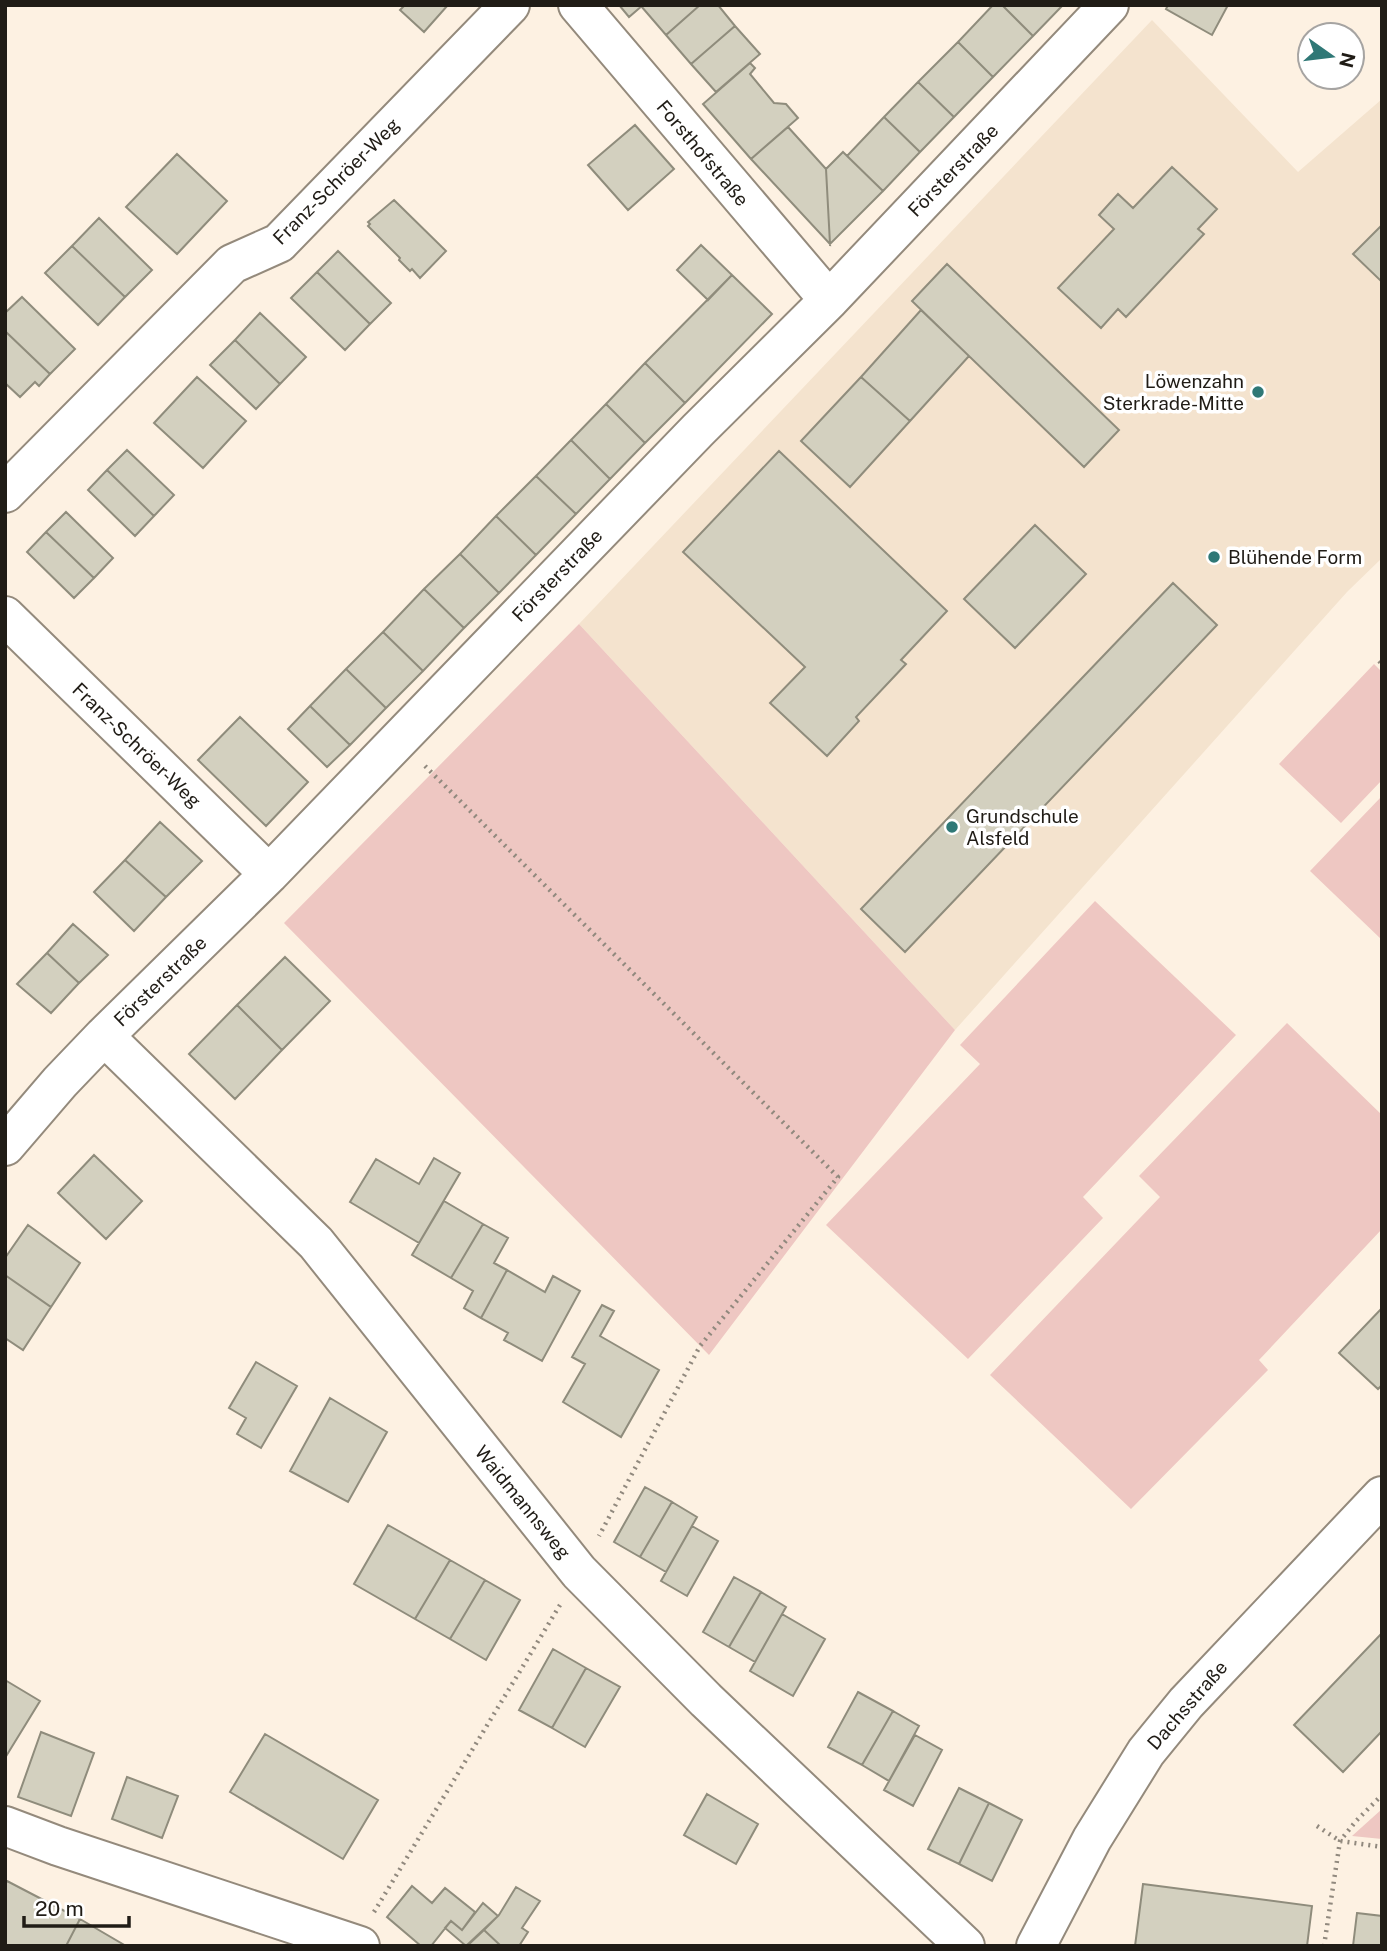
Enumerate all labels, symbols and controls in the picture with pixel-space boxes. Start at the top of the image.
north arrow [1296,21,1366,91]
text: N [1335,50,1360,70]
street label: Forsthofstraße [652,96,754,210]
street label: Franz-Schröer-Weg [268,113,404,249]
street label: Försterstraße [903,119,1003,221]
place label: Löwenzahn Sterkrade-Mitte [1103,370,1244,414]
marker: Löwenzahn Sterkrade-Mitte [1250,384,1266,400]
street label: Försterstraße [507,524,607,626]
place label: Blühende Form [1228,546,1362,568]
marker: Blühende Form [1206,549,1222,565]
street label: Franz-Schröer-Weg [68,678,206,812]
place label: Grundschule Alsfeld [966,805,1079,849]
marker: Grundschule Alsfeld [944,819,960,835]
street label: Försterstraße [109,931,211,1031]
street label: Waidmannsweg [471,1441,576,1563]
street label: Dachsstraße [1142,1656,1232,1754]
scale bar [24,1884,130,1928]
text: 20 m [35,1896,84,1921]

